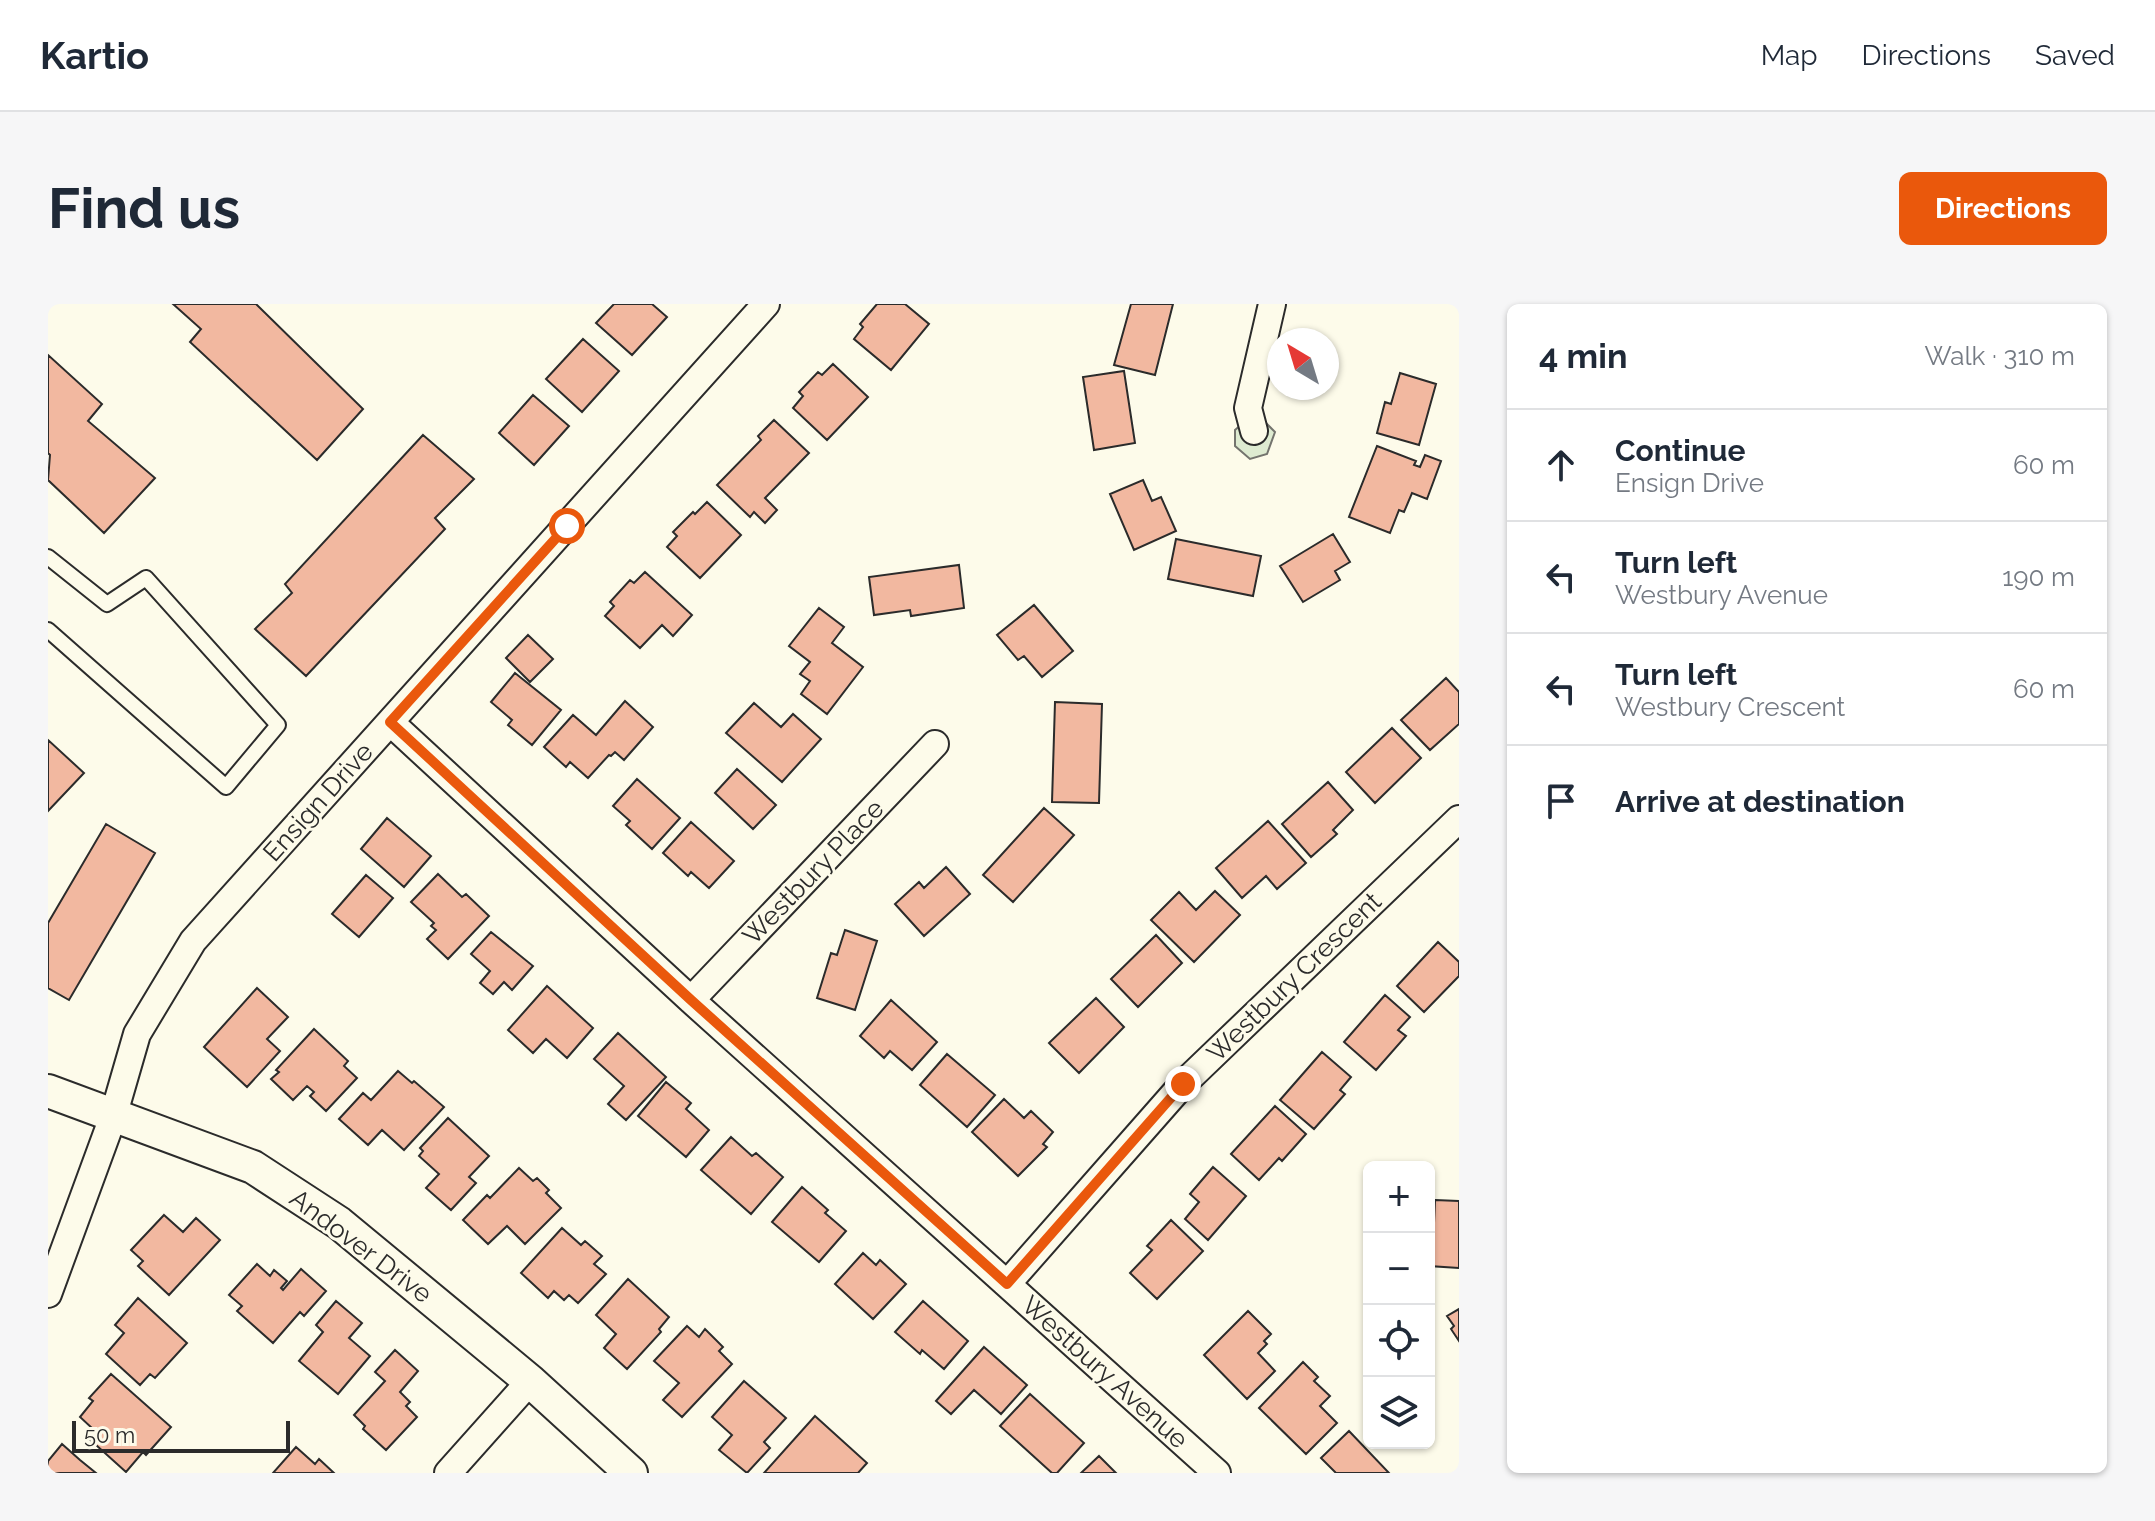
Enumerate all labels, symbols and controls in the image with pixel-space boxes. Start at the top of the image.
text: Kartio [40,33,149,78]
text: Map [1761,39,1818,72]
text: Directions [1862,39,1991,72]
text: Saved [2035,39,2115,72]
button: Directions [1899,172,2107,245]
text: Find us [48,175,240,241]
north arrow [1267,328,1339,400]
text: 4 min [1539,336,1627,376]
text: Walk · 310 m [1925,341,2075,371]
text: Continue [1615,433,1746,468]
icon: ahead [1539,443,1583,487]
text: 60 m [2013,450,2075,480]
text: Ensign Drive [1615,468,1764,498]
route start [549,508,585,544]
text: Turn left [1615,545,1737,580]
icon: left [1539,555,1583,599]
text: 190 m [2002,562,2075,592]
text: Westbury Avenue [1615,580,1828,610]
text: Turn left [1615,657,1737,692]
icon: left [1539,667,1583,711]
text: 60 m [2013,674,2075,704]
text: Westbury Crescent [1615,692,1845,722]
street label: Ensign Drive [257,737,379,867]
icon: arrive [1539,779,1583,823]
text: Arrive at destination [1615,784,1905,819]
street label: Westbury Place [736,793,890,951]
street label: Westbury Crescent [1201,886,1387,1068]
route end [1165,1066,1201,1102]
map controls [1363,1161,1435,1449]
button: + [1363,1161,1435,1233]
street label: Andover Drive [284,1183,438,1309]
button: − [1363,1233,1435,1305]
street label: Westbury Avenue [1016,1290,1194,1454]
button: locate [1363,1305,1435,1377]
button: layers [1363,1377,1435,1449]
scale bar [72,1417,290,1453]
text: 50 m [84,1422,135,1448]

